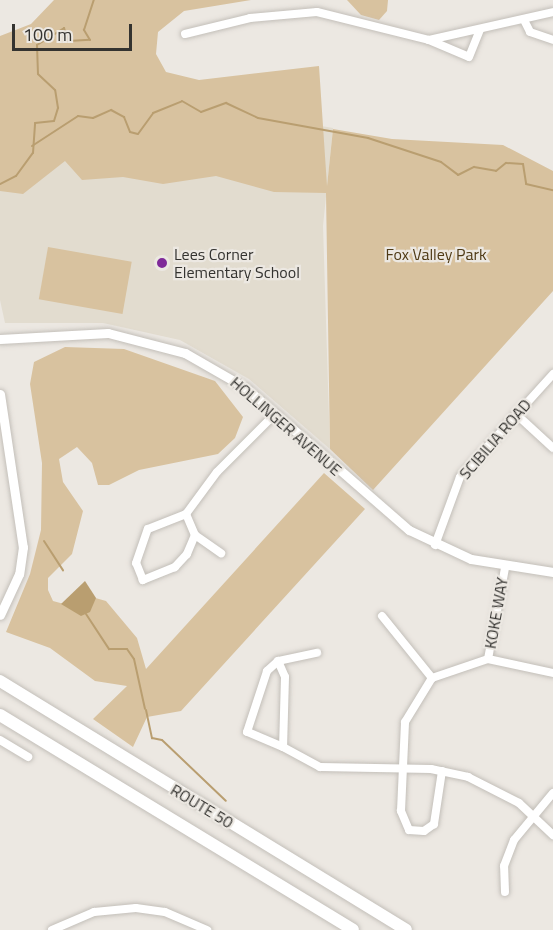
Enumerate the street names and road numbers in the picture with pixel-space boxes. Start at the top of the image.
street label: HOLLINGER AVENUE [227,373,345,479]
street label: SCIBILIA ROAD [455,395,535,483]
street label: KOKE WAY [480,576,512,650]
street label: ROUTE 50 [167,780,237,832]

